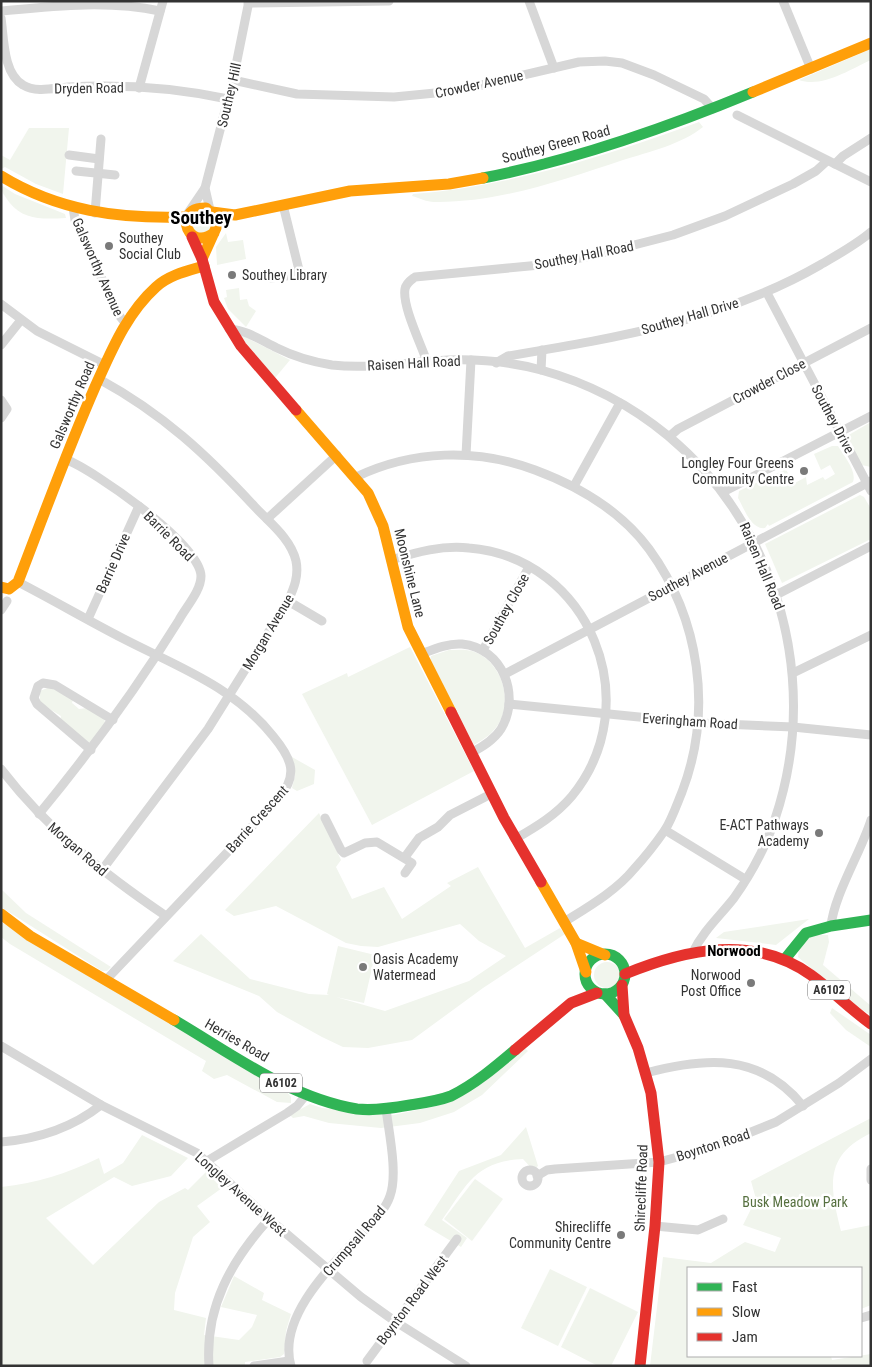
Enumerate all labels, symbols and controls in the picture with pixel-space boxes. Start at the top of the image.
street label: Southey Hill [214,61,244,129]
street label: Crowder Avenue [434,67,525,101]
street label: Dryden Road [54,79,124,97]
street label: Southey Green Road [500,122,612,166]
district label: Southey [170,206,232,229]
street label: Galsworthy Avenue [69,216,127,319]
place label: Southey Social Club [119,230,181,262]
street label: Southey Hall Road [533,238,635,272]
marker: Southey Social Club [103,240,115,252]
place label: Southey Library [242,267,327,283]
marker: Southey Library [226,269,238,281]
street label: Southey Hall Drive [640,294,741,338]
street label: Raisen Hall Road [367,353,461,373]
street label: Crowder Close [730,355,809,407]
street label: Galsworthy Road [46,359,98,451]
street label: Southey Drive [808,382,858,456]
place label: Longley Four Greens Community Centre [681,455,794,487]
marker: Longley Four Greens Community Centre [798,465,810,477]
street label: Barrie Road [141,508,197,564]
street label: Raisen Hall Road [736,520,788,612]
street label: Moonshine Lane [391,527,429,620]
street label: Barrie Drive [93,530,133,595]
street label: Southey Avenue [645,549,731,605]
street label: Southey Close [480,570,532,647]
street label: Morgan Avenue [239,591,297,673]
street label: Everingham Road [642,710,738,732]
street label: Barrie Crescent [223,782,291,856]
place label: E-ACT Pathways Academy [719,817,809,849]
street label: Morgan Road [45,819,111,879]
marker: E-ACT Pathways Academy [813,827,825,839]
district label: Norwood [707,942,761,960]
place label: Oasis Academy Watermead [373,951,459,983]
marker: Oasis Academy Watermead [357,961,369,973]
place label: Norwood Post Office [681,967,741,999]
marker: Norwood Post Office [745,977,757,989]
road number: A6102 [808,980,850,1000]
street label: Herries Road [202,1015,272,1065]
road number: A6102 [260,1074,302,1092]
street label: Boynton Road [674,1126,752,1164]
street label: Shirecliffe Road [631,1144,651,1232]
street label: Longley Avenue West [192,1149,290,1239]
park label: Busk Meadow Park [742,1194,848,1210]
street label: Crumpsall Road [319,1203,389,1279]
place label: Shirecliffe Community Centre [509,1219,611,1251]
marker: Shirecliffe Community Centre [615,1229,627,1241]
street label: Boynton Road West [373,1252,451,1348]
legend [687,1267,862,1357]
text: Fast [732,1278,757,1296]
text: Slow [732,1303,761,1321]
text: Jam [732,1328,758,1346]

